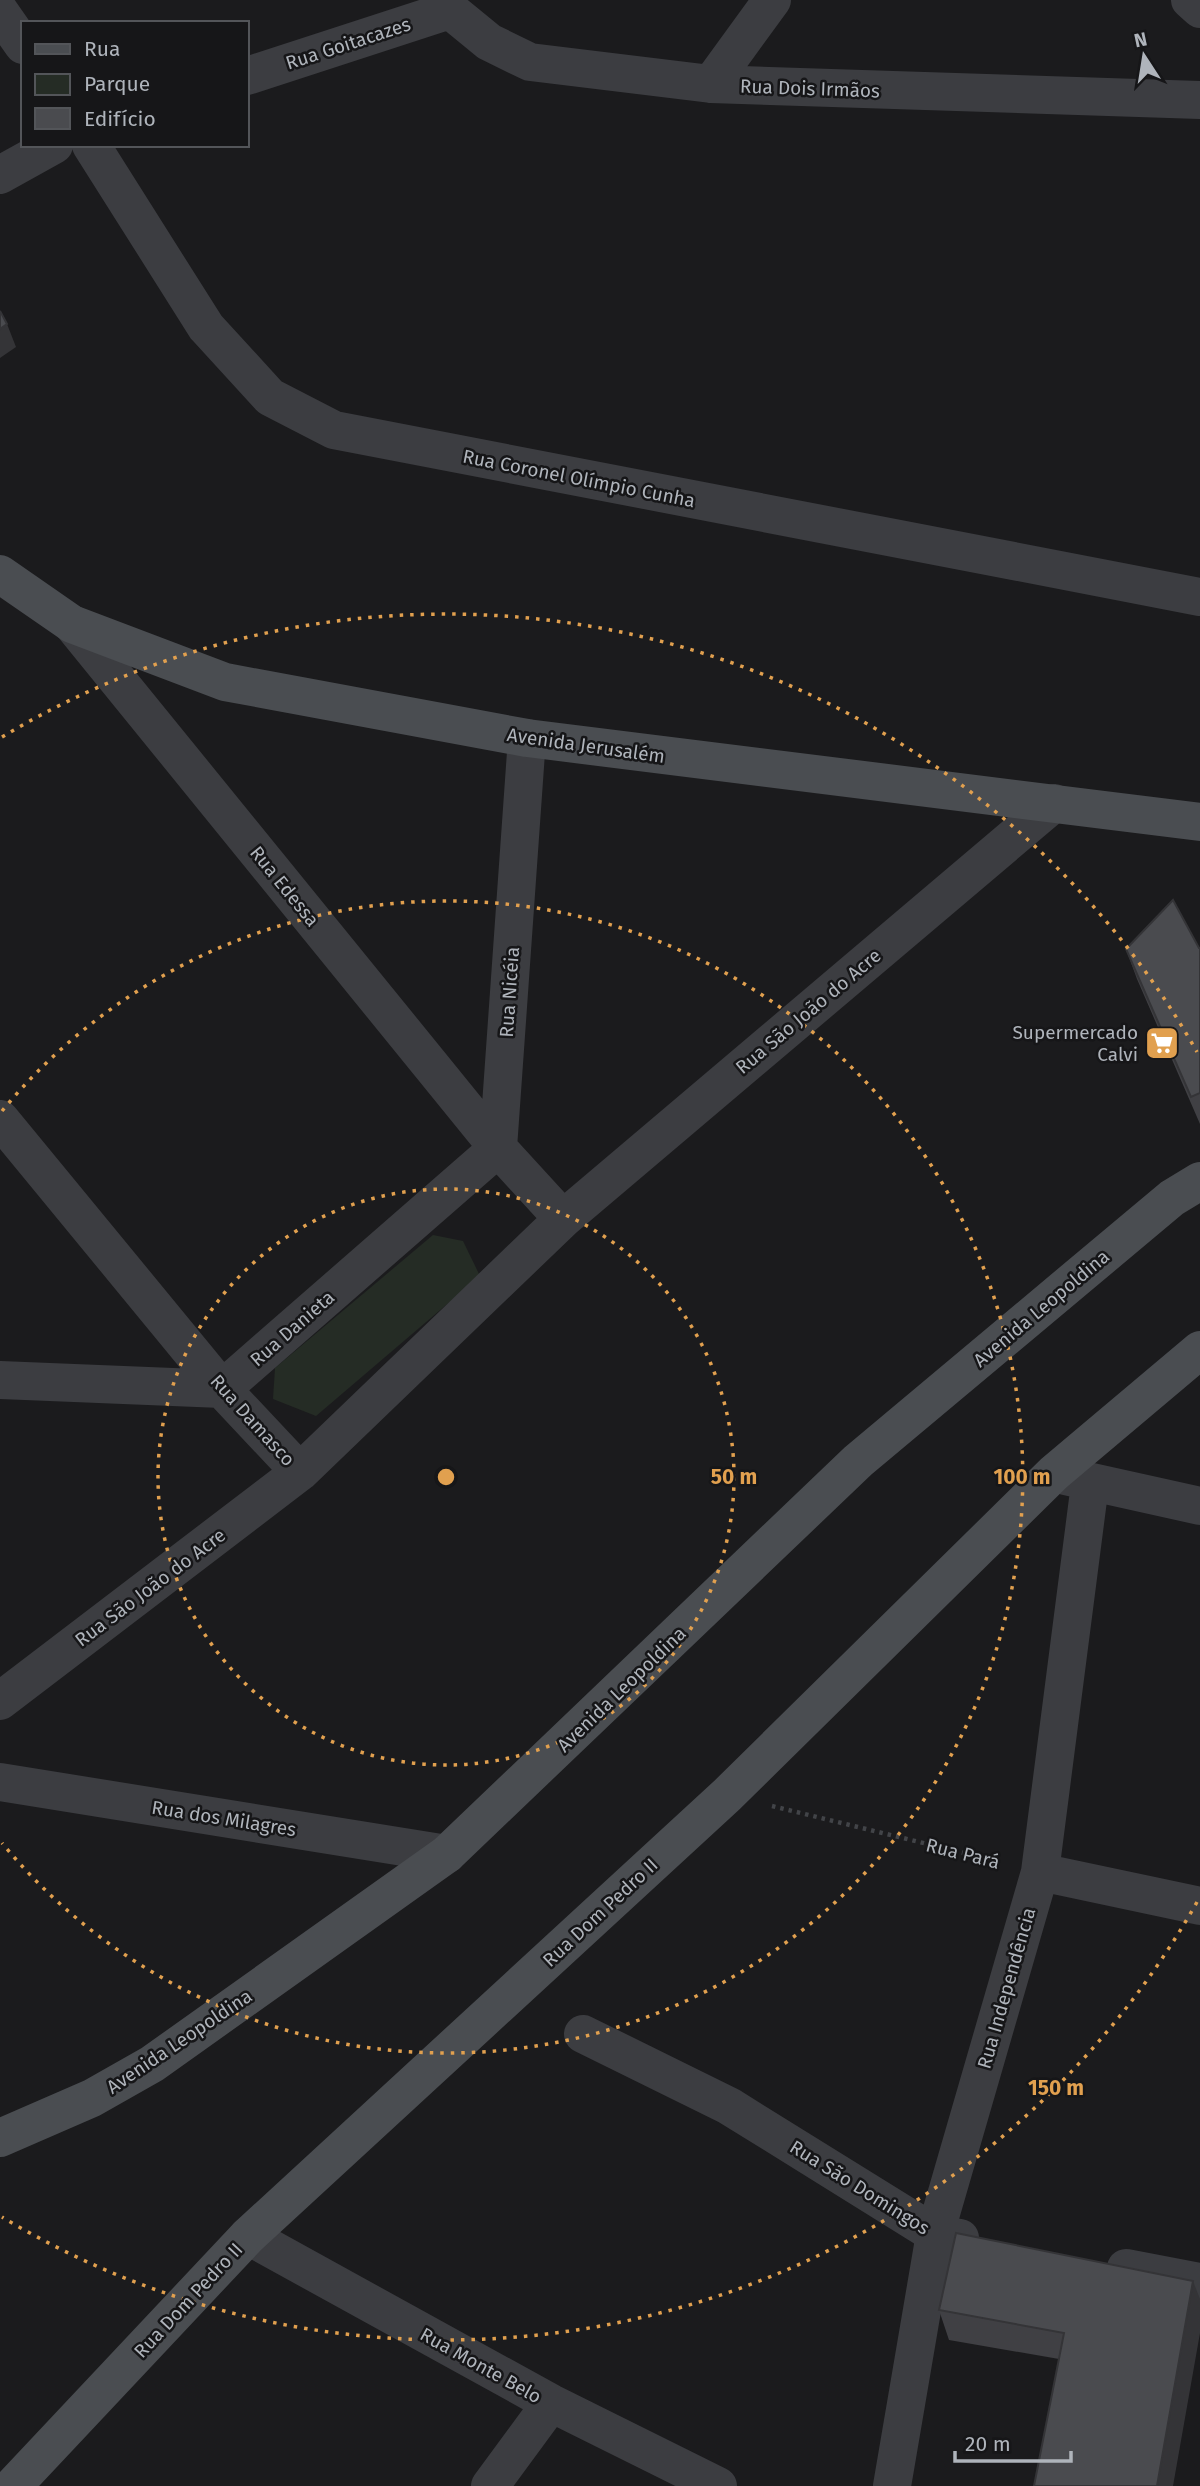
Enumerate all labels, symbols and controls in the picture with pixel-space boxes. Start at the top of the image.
street label: Rua Goitacazes [283,12,414,75]
legend [21,21,248,147]
north arrow [1109,21,1179,91]
text: N [1132,27,1149,52]
text: Rua [84,36,120,62]
text: Parque [84,71,150,97]
street label: Rua Dois Irmãos [740,75,880,102]
text: Edifício [84,106,156,132]
street label: Rua Coronel Olímpio Cunha [461,445,697,512]
street label: Avenida Jerusalém [505,723,666,768]
street label: Rua Edessa [245,841,324,931]
street label: Rua São João do Acre [731,944,886,1079]
street label: Rua Nicéia [495,946,524,1038]
place label: Supermercado Calvi [1013,1021,1138,1066]
supermarket icon: Supermercado Calvi [1143,1024,1181,1062]
street label: Avenida Leopoldina [969,1245,1114,1372]
street label: Rua Danieta [245,1286,339,1371]
street label: Rua Damasco [205,1370,300,1471]
text: 50 m [711,1464,757,1490]
text: 100 m [993,1464,1051,1490]
centre of rings [434,1465,458,1489]
street label: Rua São João do Acre [71,1523,230,1651]
street label: Avenida Leopoldina [552,1622,691,1757]
street label: Rua dos Milagres [150,1796,298,1841]
street label: Rua Pará [924,1833,1002,1874]
street label: Rua Dom Pedro II [538,1853,663,1972]
street label: Rua Independência [972,1905,1041,2071]
street label: Avenida Leopoldina [102,1984,256,2099]
text: 150 m [1028,2075,1084,2101]
street label: Rua São Domingos [786,2135,934,2240]
street label: Rua Dom Pedro II [129,2238,248,2363]
street label: Rua Monte Belo [416,2323,546,2408]
scale bar [955,2420,1070,2464]
text: 20 m [965,2431,1011,2457]

